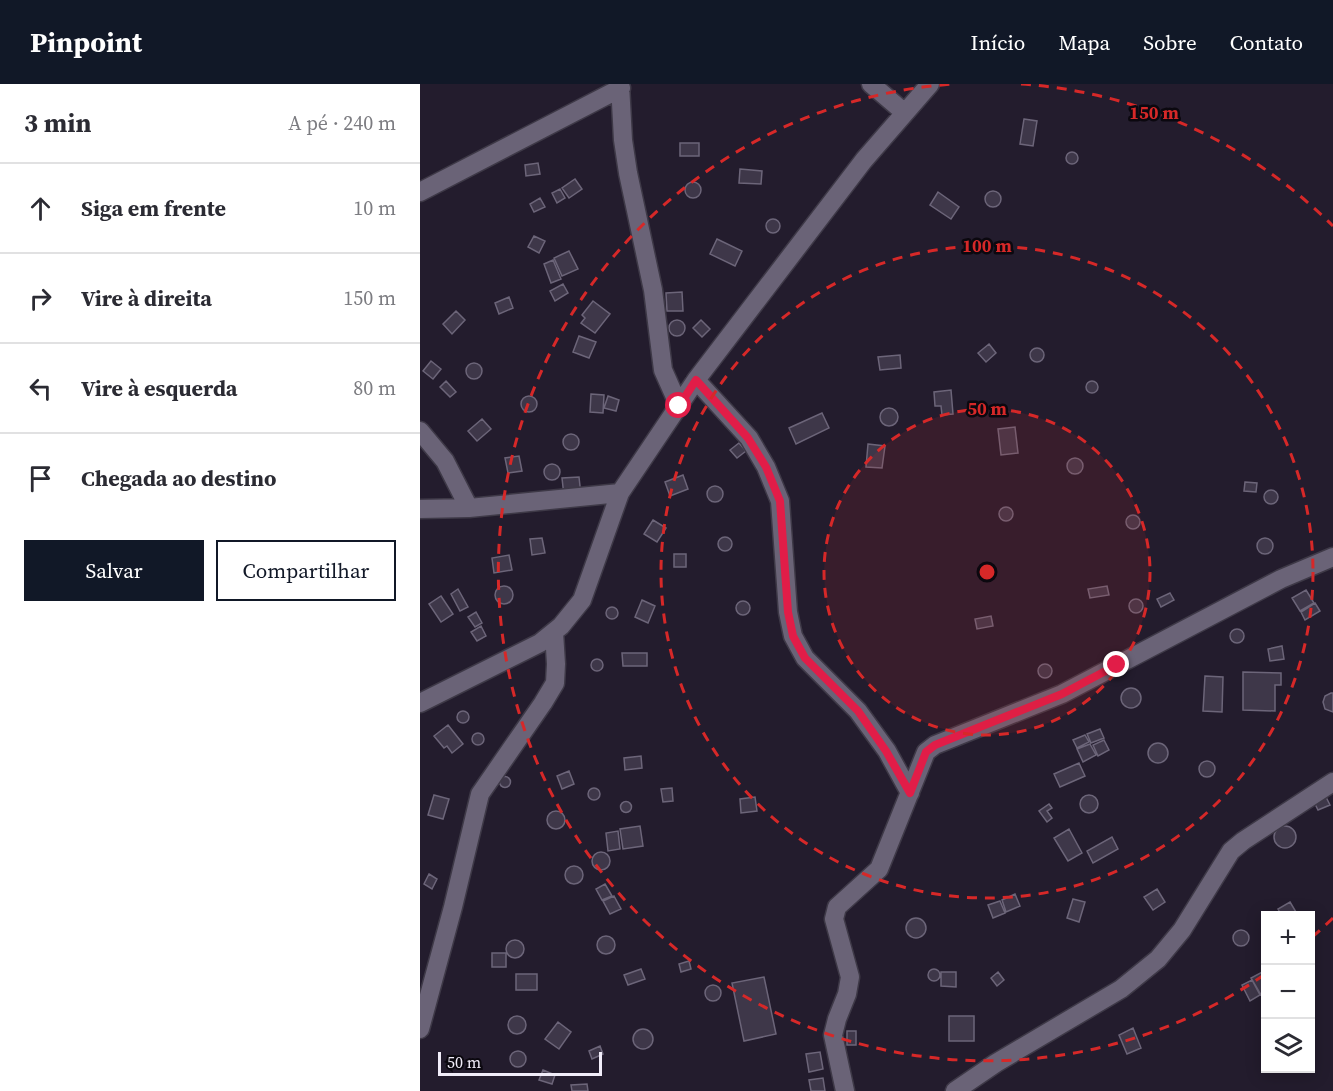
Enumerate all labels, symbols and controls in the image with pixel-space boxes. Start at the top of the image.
text: Pinpoint [30,23,142,61]
text: Início [971,28,1025,57]
text: Mapa [1058,28,1110,57]
text: Sobre [1143,28,1197,57]
text: Contato [1230,28,1303,57]
text: 150 m [1129,100,1179,125]
text: 3 min [24,105,91,141]
text: A pé · 240 m [288,109,396,137]
icon: ahead [24,192,57,225]
text: Siga em frente [81,193,226,223]
text: 10 m [353,194,396,222]
text: 100 m [962,233,1012,258]
icon: right [24,282,57,315]
text: Vire à direita [81,283,212,313]
text: 150 m [343,284,396,312]
icon: left [24,372,57,405]
text: Vire à esquerda [81,373,237,403]
text: 80 m [353,374,396,402]
route start [665,392,691,418]
text: 50 m [967,396,1007,421]
icon: arrive [24,462,57,495]
text: Chegada ao destino [81,463,276,493]
button: Salvar [24,540,204,601]
button: Compartilhar [216,540,396,601]
centre of rings [977,562,997,582]
route end [1103,651,1129,677]
map controls [1261,911,1315,1073]
button: + [1261,911,1315,965]
button: − [1261,965,1315,1019]
button: layers [1261,1019,1315,1073]
scale bar [438,1049,602,1076]
text: 50 m [447,1051,481,1073]

